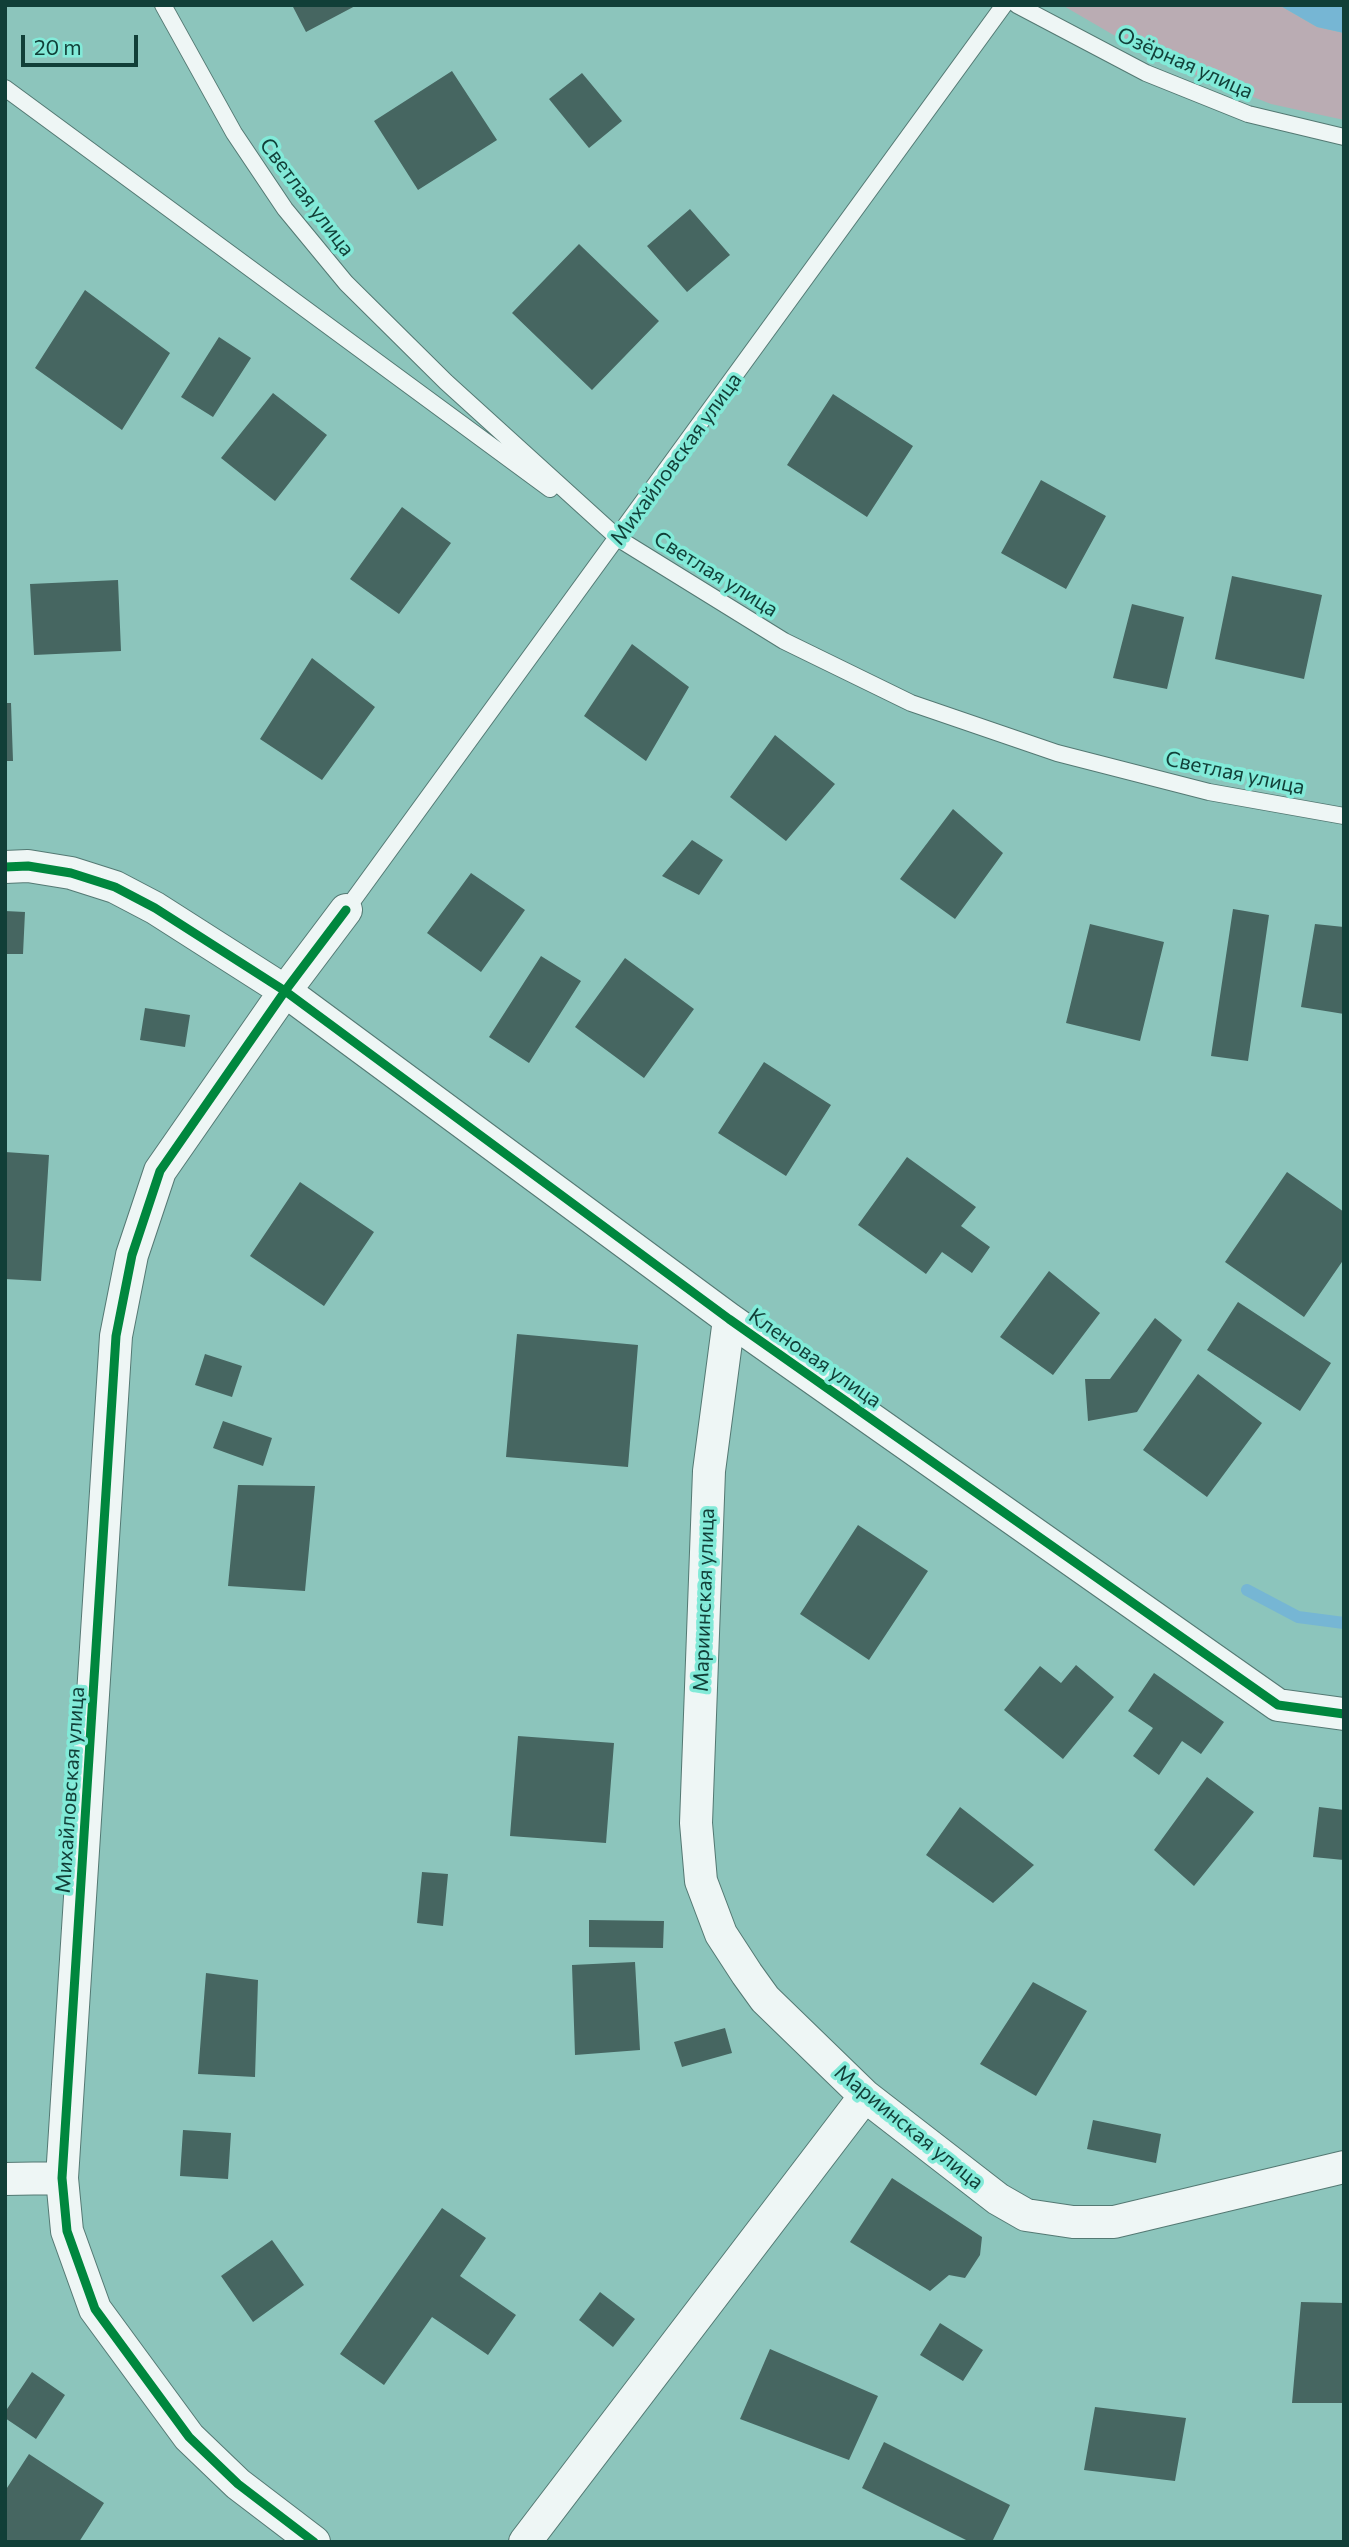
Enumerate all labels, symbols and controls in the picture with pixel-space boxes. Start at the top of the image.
scale bar [24,21,142,65]
street label: Озёрная улица [1113,22,1257,104]
text: 20 m [34,34,82,59]
street label: Светлая улица [254,133,360,261]
street label: Михайловская улица [605,368,747,550]
street label: Светлая улица [649,526,783,622]
street label: Светлая улица [1163,746,1307,800]
street label: Кленовая улица [744,1303,886,1413]
street label: Мариинская улица [688,1508,720,1692]
street label: Михайловская улица [50,1686,90,1894]
street label: Мариинская улица [830,2059,988,2195]

